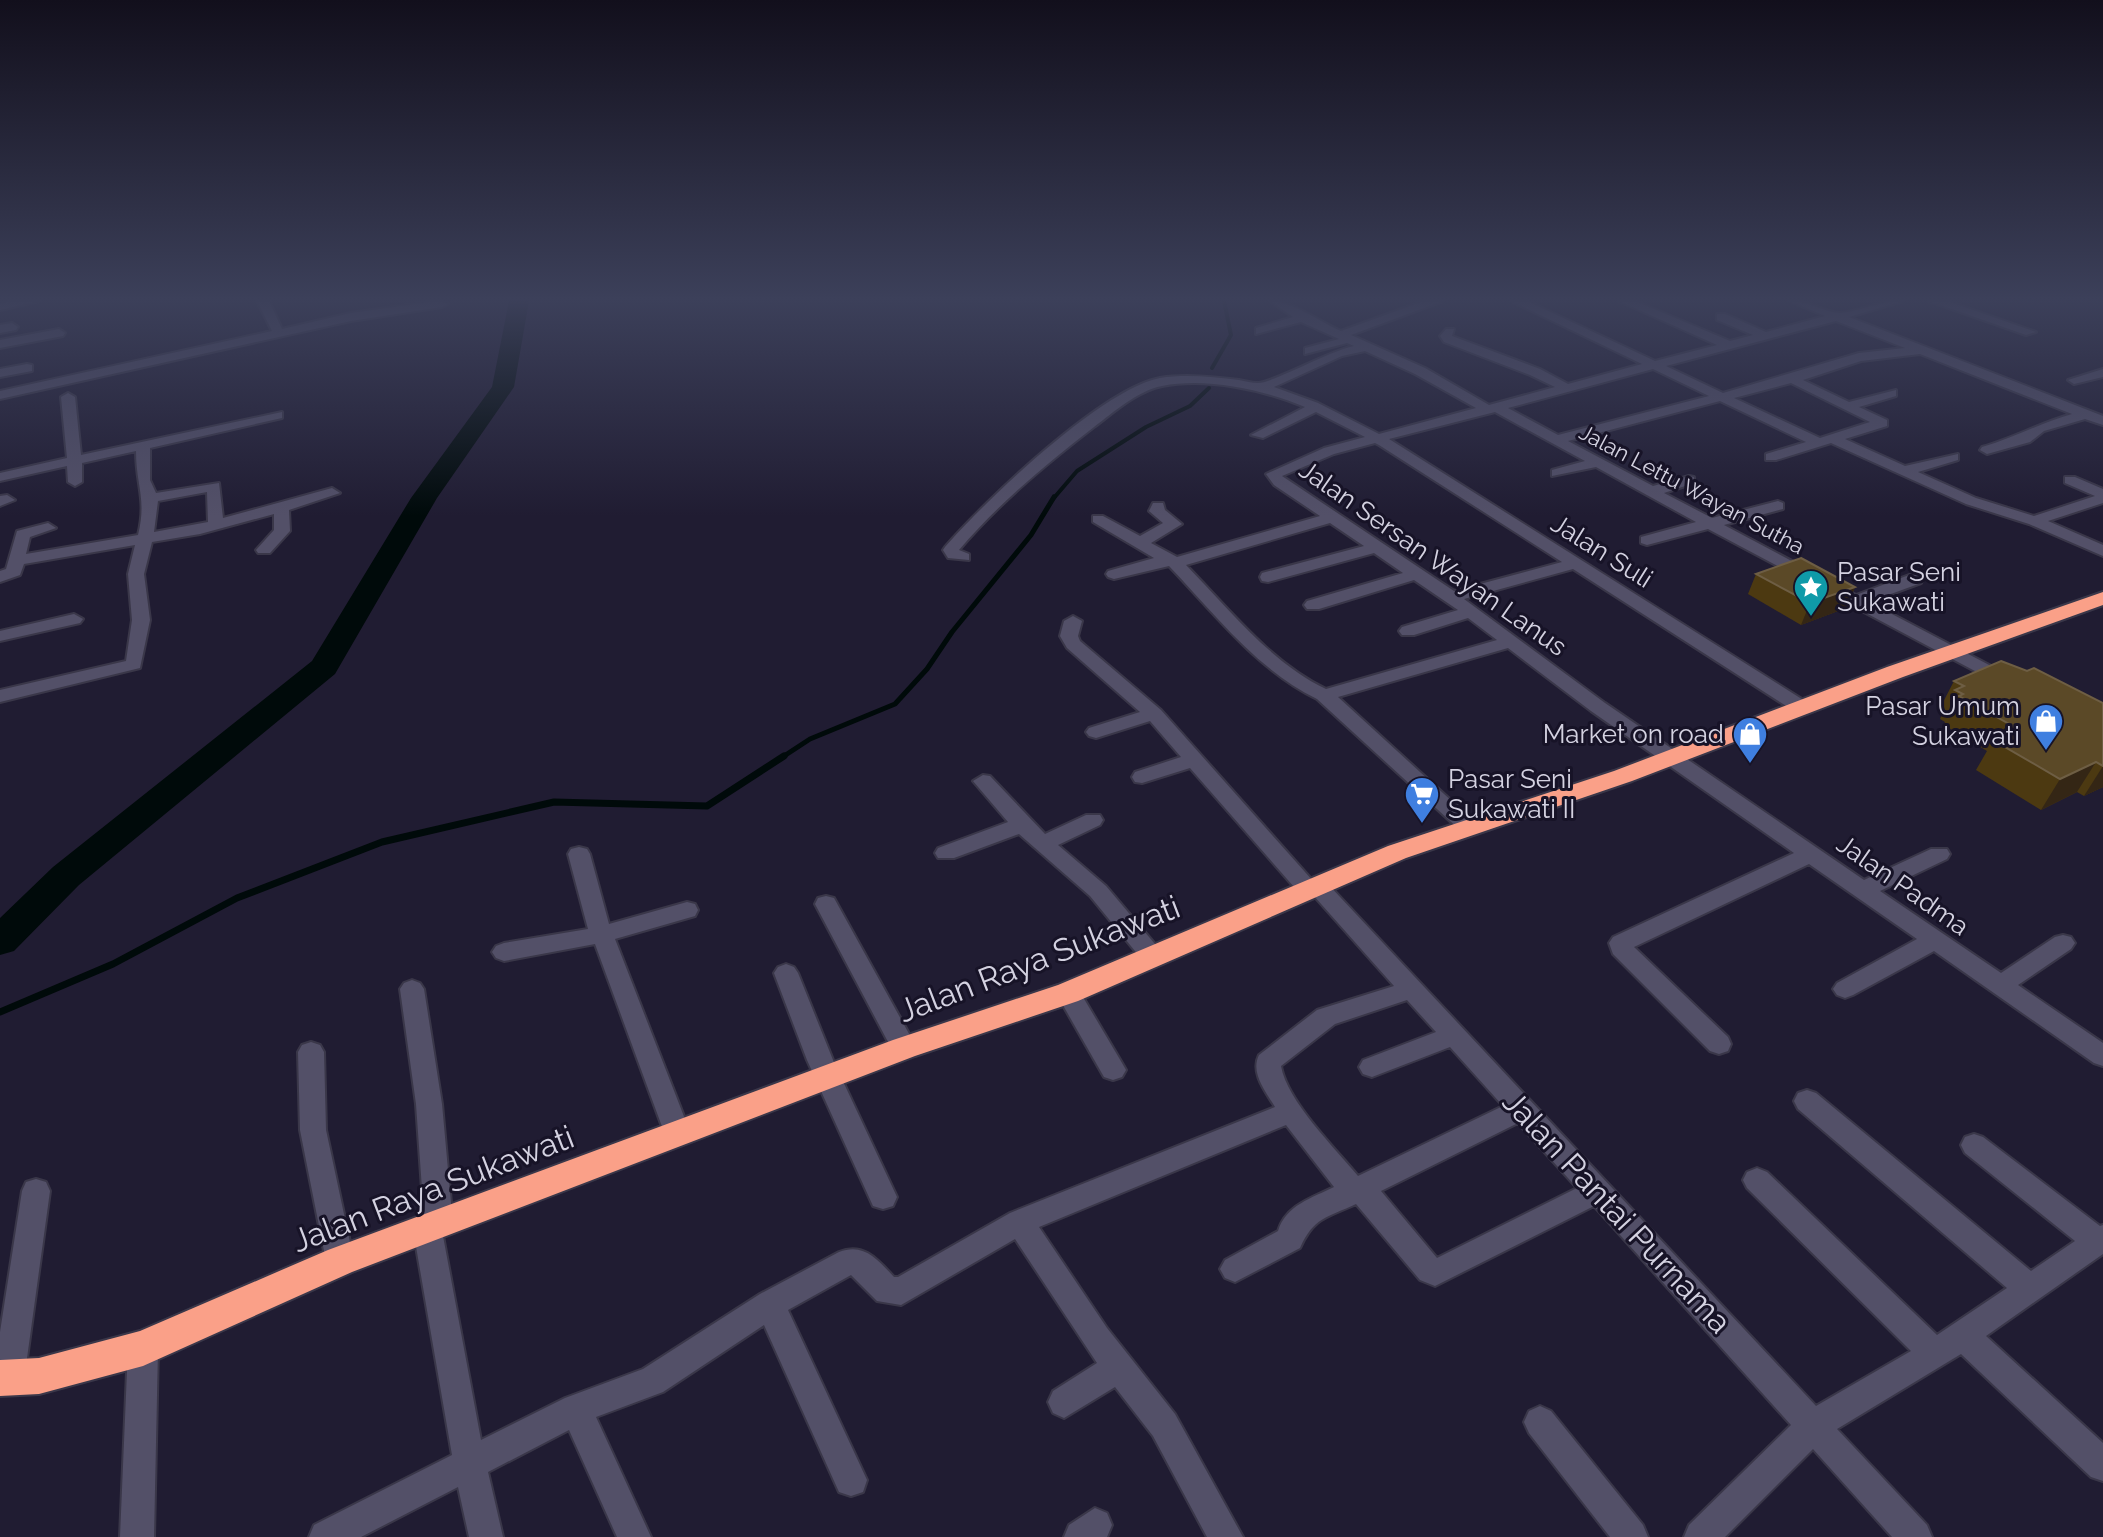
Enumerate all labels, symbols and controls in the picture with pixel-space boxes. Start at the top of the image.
street label: Jalan Lettu Wayan Sutha [1575,419,1809,559]
street label: Jalan Sersan Wayan Lanus [1294,454,1572,662]
street label: Jalan Suli [1546,508,1658,594]
place label: Pasar Seni Sukawati [1837,557,1961,617]
place icon: Pasar Seni Sukawati [1792,568,1830,618]
place label: Pasar Umum Sukawati [1865,691,2020,751]
shop icon: Pasar Umum Sukawati [2027,702,2065,752]
shop icon: Market on road [1731,715,1769,765]
place label: Market on road [1543,719,1724,749]
place label: Pasar Seni Sukawati II [1448,764,1575,824]
supermarket icon: Pasar Seni Sukawati II [1403,775,1441,825]
street label: Jalan Padma [1831,829,1975,941]
street label: Jalan Raya Sukawati [893,888,1185,1029]
street label: Jalan Pantai Purnama [1496,1083,1739,1340]
street label: Jalan Raya Sukawati [287,1118,579,1259]

